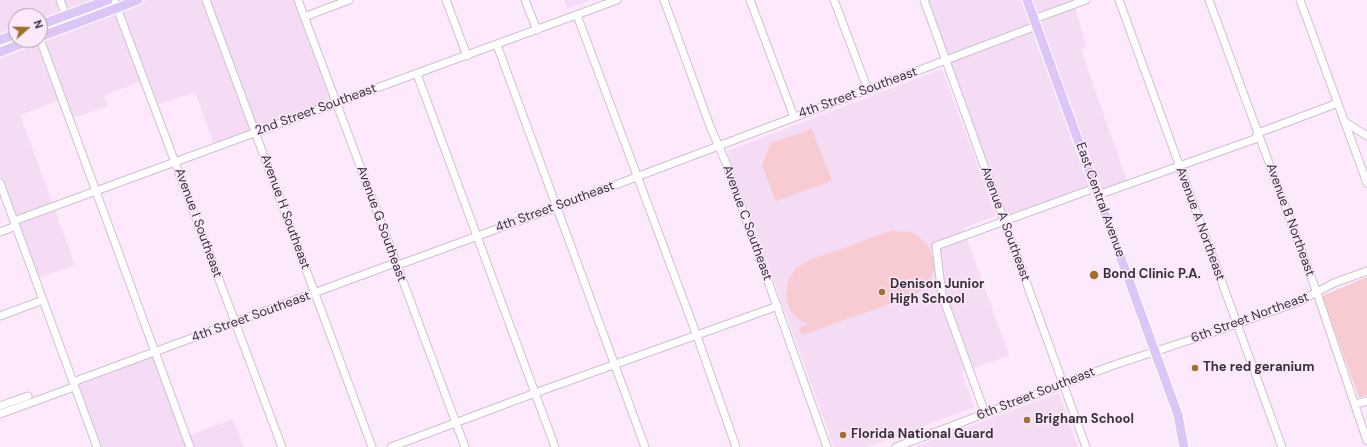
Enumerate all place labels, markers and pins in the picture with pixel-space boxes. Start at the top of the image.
place label: Bond Clinic P.A. [1103,267,1201,283]
marker: Bond Clinic P.A. [1088,269,1100,281]
place label: Denison Junior High School [890,277,984,308]
marker: Denison Junior High School [877,287,887,297]
place label: The red geranium [1203,360,1314,376]
marker: The red geranium [1190,363,1200,373]
place label: Brigham School [1035,412,1134,428]
marker: Brigham School [1022,415,1032,425]
place label: Florida National Guard [851,427,993,443]
marker: Florida National Guard [838,430,848,440]

